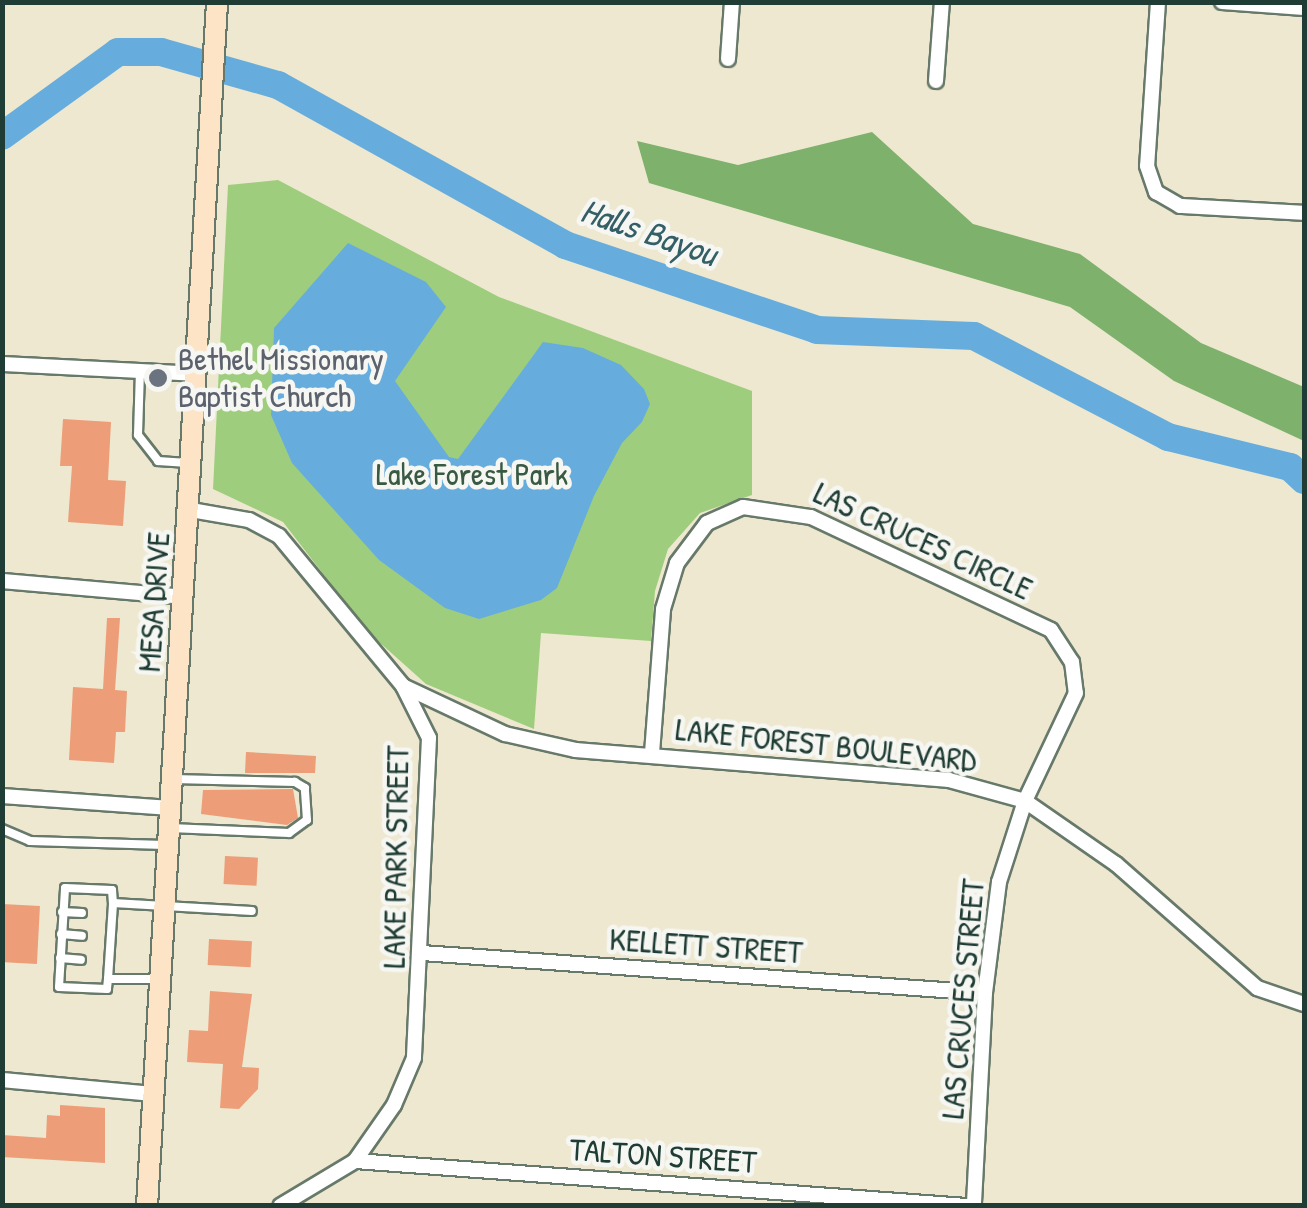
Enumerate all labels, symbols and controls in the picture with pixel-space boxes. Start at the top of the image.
water label: Halls Bayou [575,189,723,275]
place label: Bethel Missionary Baptist Church [178,341,384,416]
marker: Bethel Missionary Baptist Church [147,367,169,389]
park label: Lake Forest Park [376,455,568,493]
street label: LAS CRUCES CIRCLE [808,474,1038,608]
street label: MESA DRIVE [130,531,178,673]
street label: LAKE FOREST BOULEVARD [674,710,978,780]
street label: LAKE PARK STREET [375,745,417,969]
street label: LAS CRUCES STREET [933,878,993,1120]
street label: KELLETT STREET [608,920,804,972]
street label: TALTON STREET [568,1130,758,1182]

